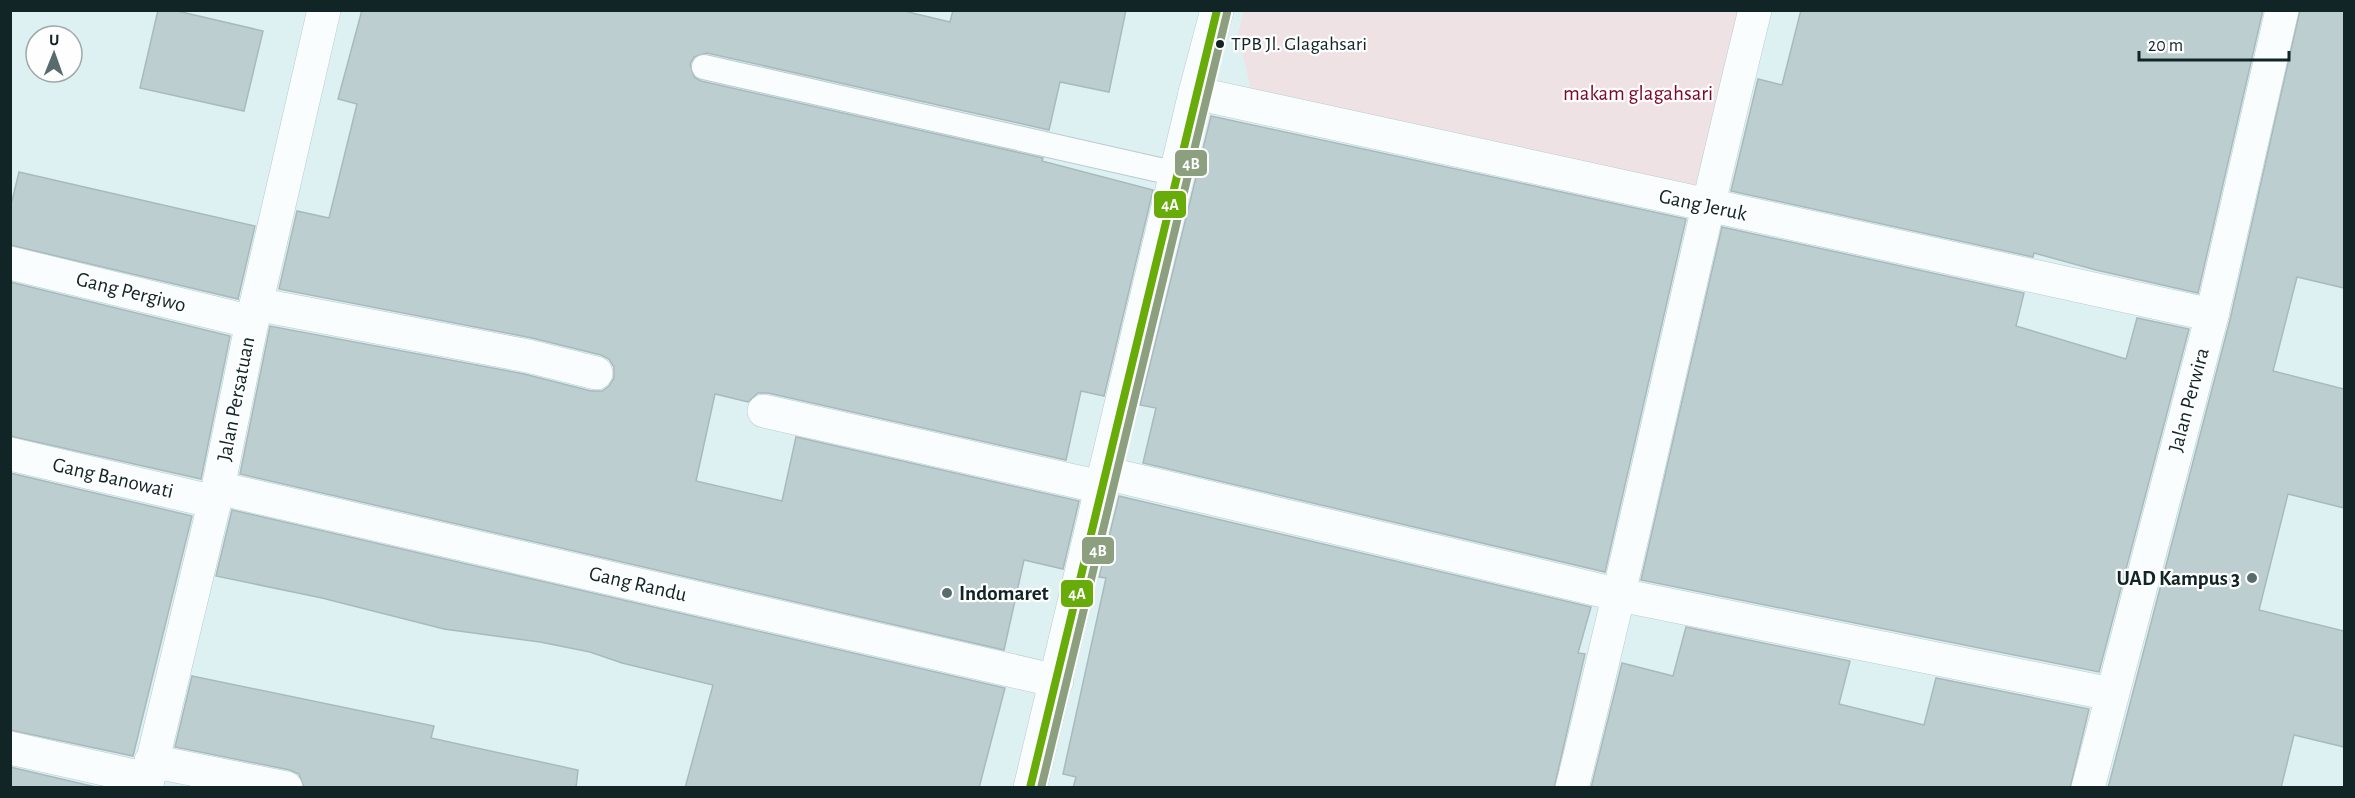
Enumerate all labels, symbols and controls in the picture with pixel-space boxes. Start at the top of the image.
north arrow [24,24,84,84]
scale bar [2139,24,2289,62]
text: U [49,32,59,48]
place label: TPB Jl. Glagahsari [1231,34,1367,54]
text: 20 m [2148,37,2183,55]
marker: TPB Jl. Glagahsari [1214,38,1226,50]
park label: makam glagahsari [1563,83,1713,104]
line badge: 4B [1174,149,1208,177]
text: 4B [1182,156,1200,172]
street label: Gang Jeruk [1657,185,1749,225]
line badge: 4A [1153,190,1187,219]
text: 4A [1161,197,1179,213]
street label: Gang Pergiwo [74,268,188,316]
street label: Jalan Persatuan [214,335,258,463]
street label: Jalan Perwira [2165,345,2213,454]
street label: Gang Banowati [51,454,175,502]
line badge: 4B [1081,536,1115,565]
text: 4B [1089,543,1107,559]
street label: Gang Randu [587,563,689,605]
place label: UAD Kampus 3 [2116,568,2240,589]
marker: UAD Kampus 3 [2245,571,2259,585]
line badge: 4A [1060,579,1094,608]
place label: Indomaret [959,583,1049,604]
marker: Indomaret [940,586,954,600]
text: 4A [1068,586,1086,602]

